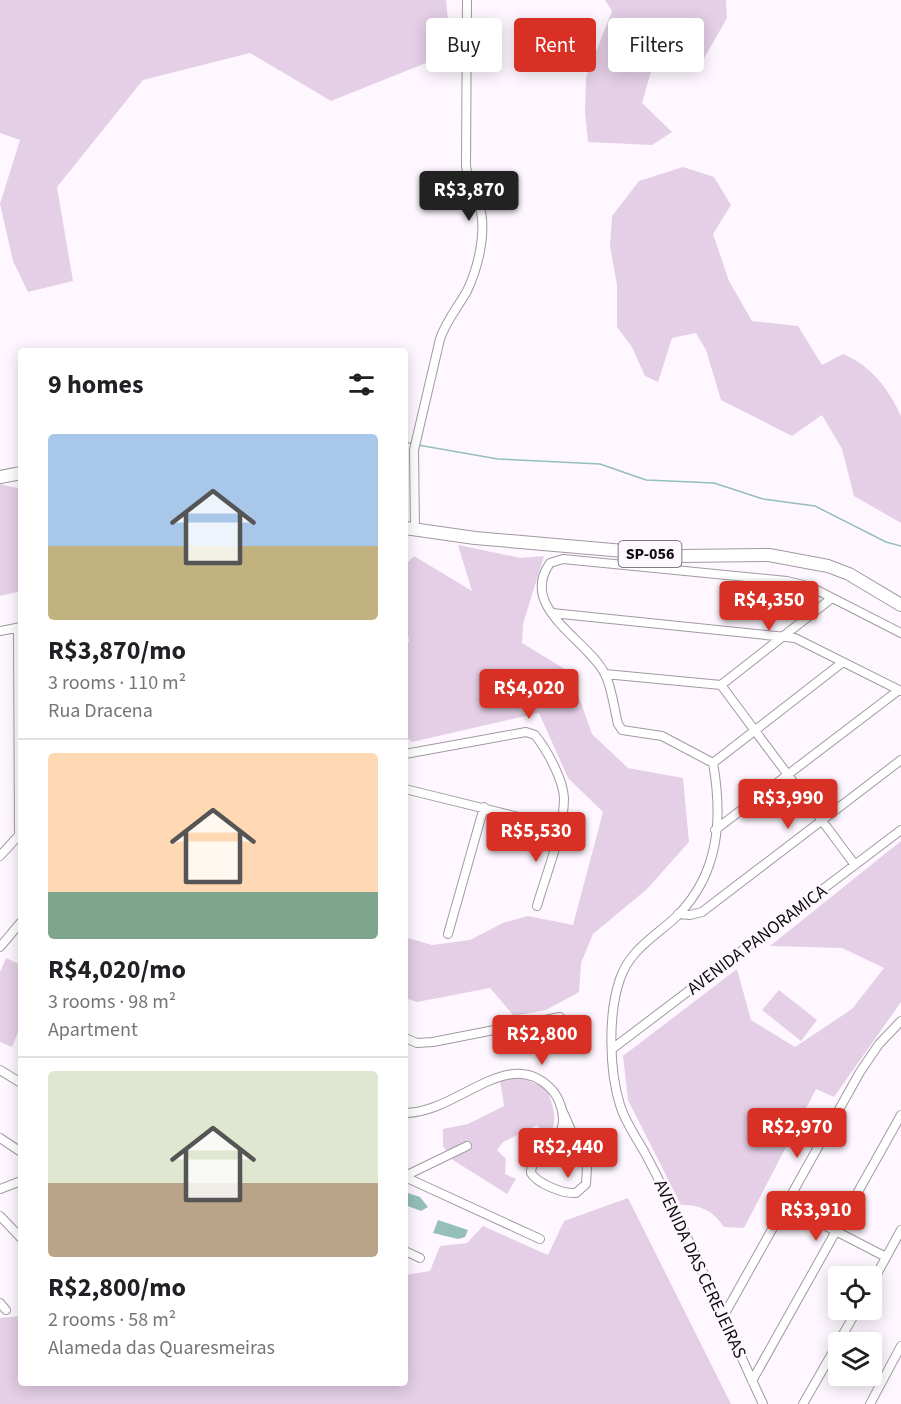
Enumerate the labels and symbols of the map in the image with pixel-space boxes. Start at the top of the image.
pin: R$3,870 [414,171,524,222]
road number: SP-056 [618,541,682,567]
pin: R$4,350 [714,581,824,632]
pin: R$4,020 [474,669,584,720]
pin: R$3,990 [733,779,843,830]
pin: R$5,530 [481,812,591,863]
street label: AVENIDA PANORAMICA [682,879,832,1001]
pin: R$2,800 [487,1015,597,1066]
pin: R$2,970 [742,1108,852,1159]
pin: R$2,440 [513,1128,623,1179]
street label: AVENIDA DAS CEREJEIRAS [648,1175,752,1363]
pin: R$3,910 [761,1191,871,1242]

